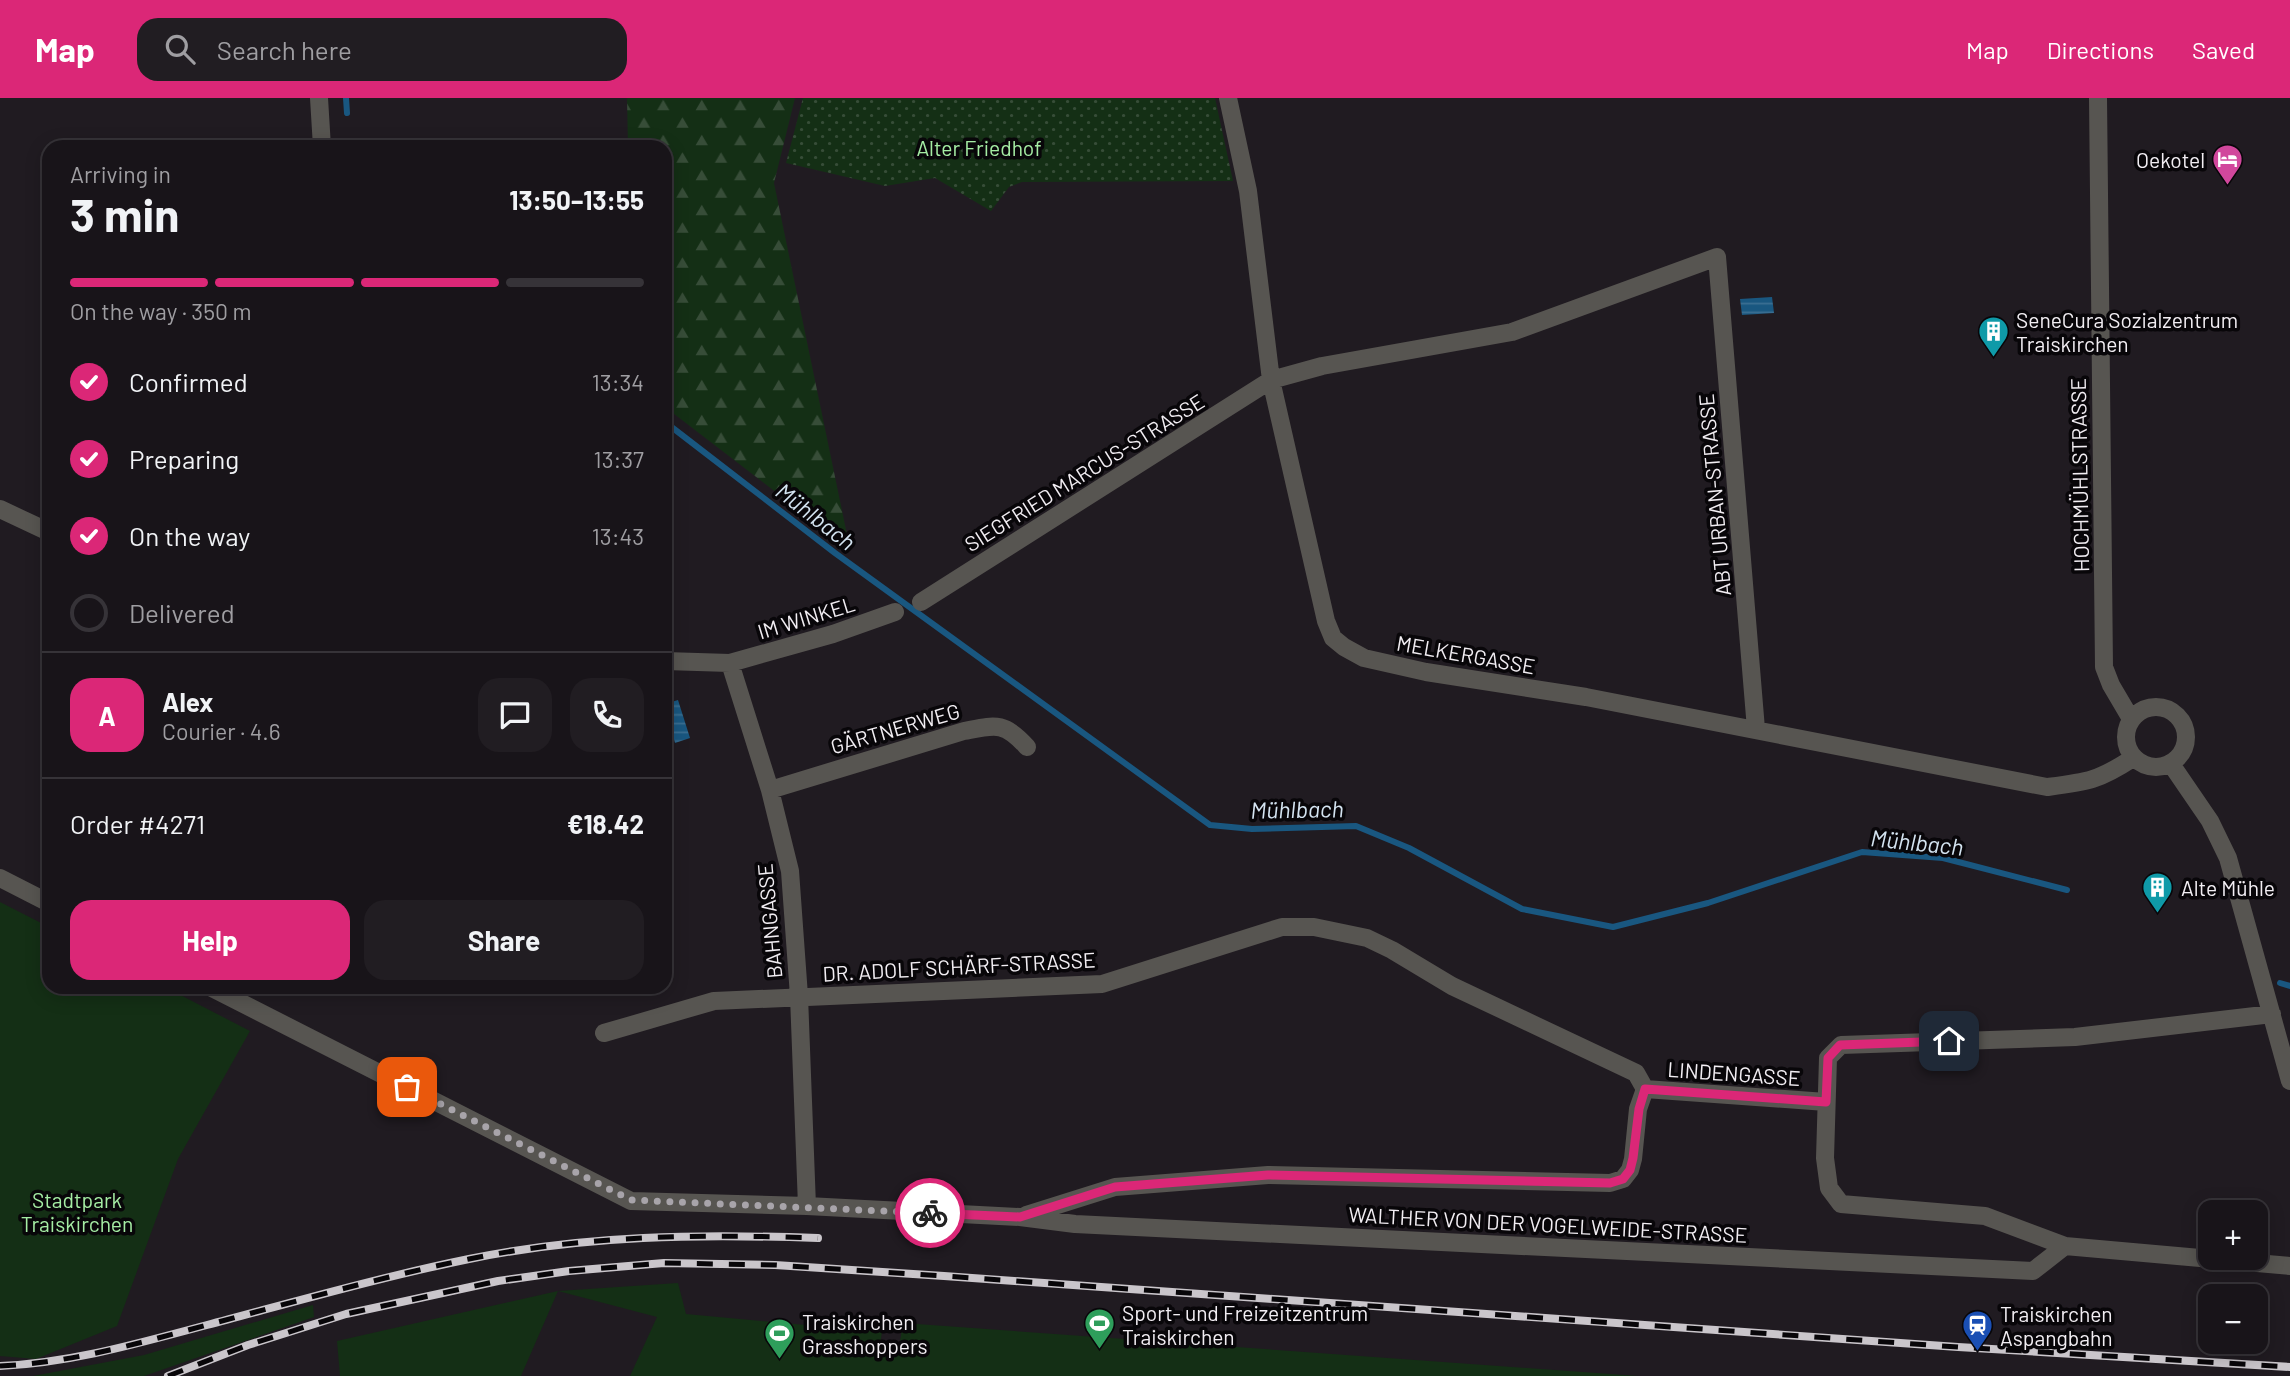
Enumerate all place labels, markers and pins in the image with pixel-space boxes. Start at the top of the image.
hotel icon: Oekotel [2211,142,2245,186]
place label: Oekotel [2136,147,2205,172]
place label: SeneCura Sozialzentrum Traiskirchen [2016,307,2238,356]
building icon: SeneCura Sozialzentrum Traiskirchen [1976,314,2010,358]
building icon: Alte Mühle [2141,870,2175,914]
place label: Alte Mühle [2181,875,2275,900]
pin [1919,1011,1979,1071]
pin [377,1057,437,1117]
place label: Sport- und Freizeitzentrum Traiskirchen [1122,1300,1368,1349]
place label: Traiskirchen Aspangbahn [2000,1301,2113,1350]
sports icon: Sport- und Freizeitzentrum Traiskirchen [1082,1307,1116,1351]
station icon: Traiskirchen Aspangbahn [1960,1308,1994,1352]
place label: Traiskirchen Grasshoppers [802,1309,928,1358]
sports icon: Traiskirchen Grasshoppers [762,1316,796,1360]

